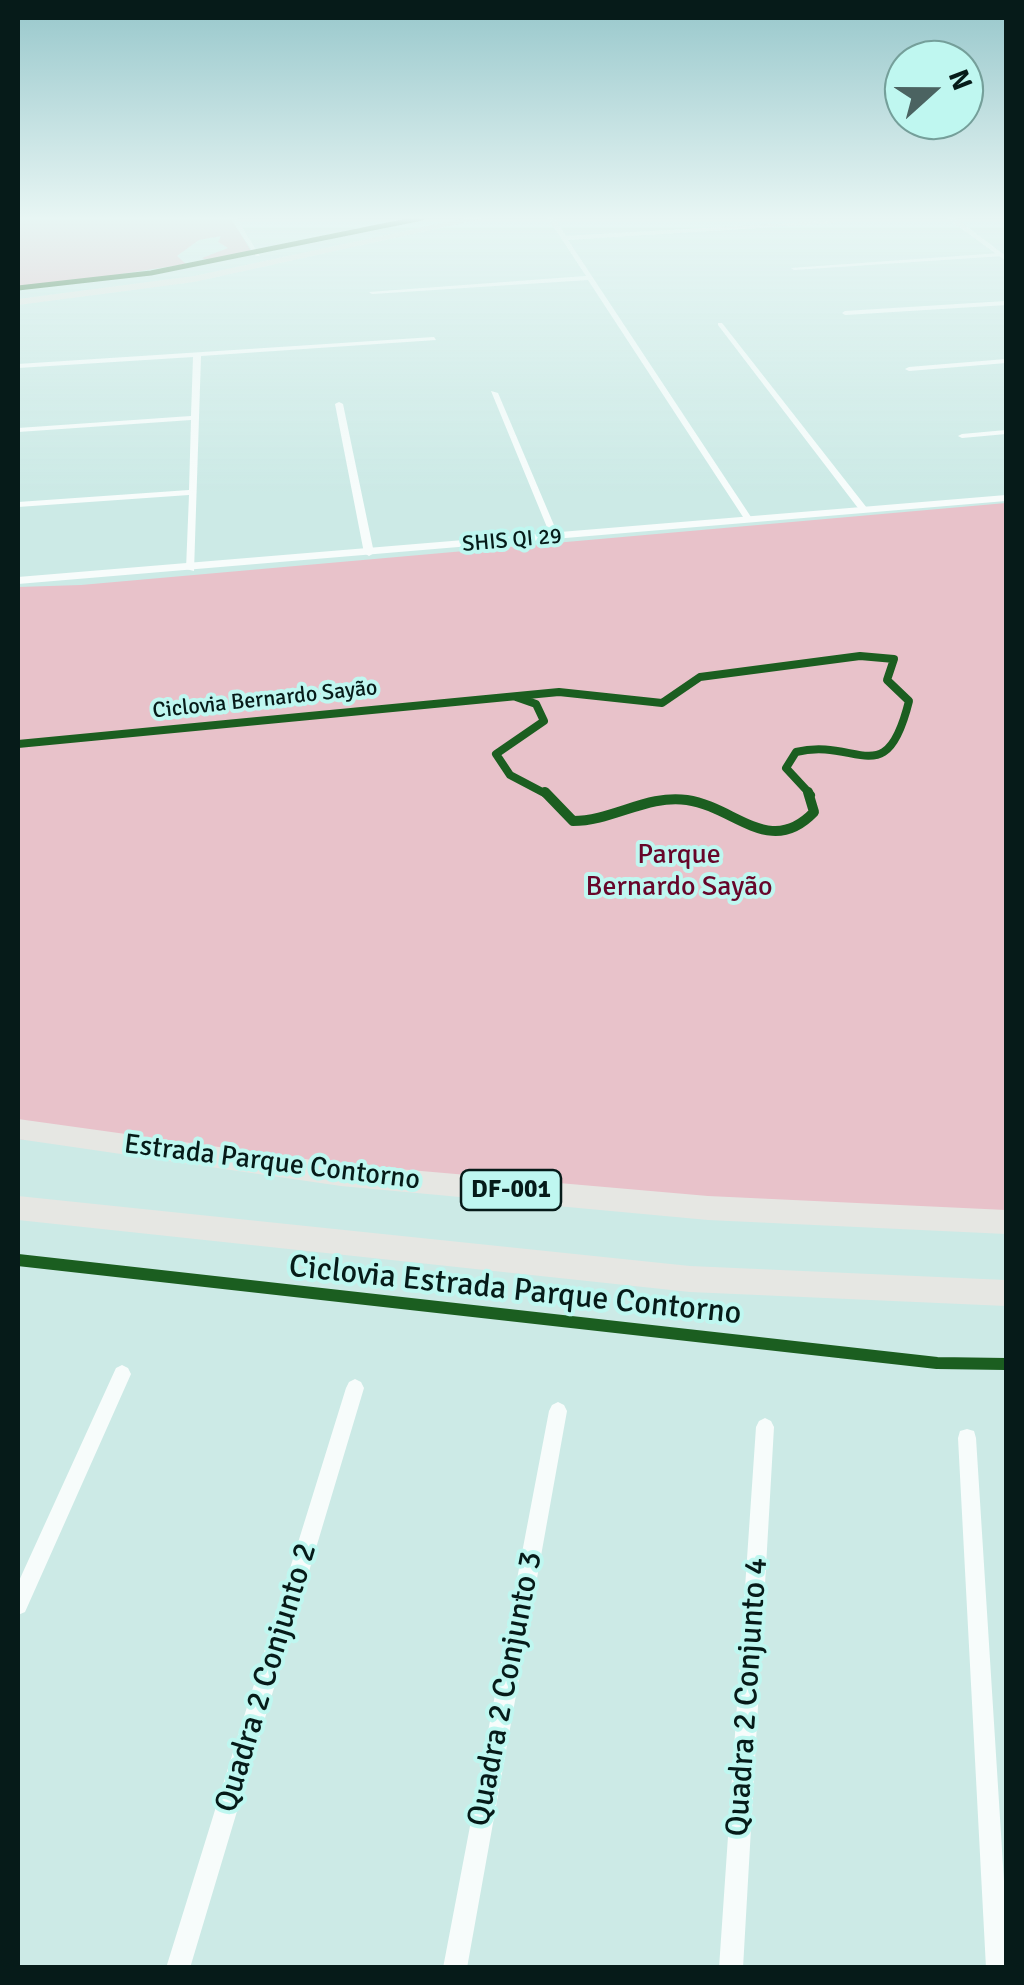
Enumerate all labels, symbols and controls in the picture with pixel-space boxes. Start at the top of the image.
north arrow [884,40,984,140]
text: N [941,65,979,95]
street label: SHIS QI 29 [461,523,563,559]
street label: Ciclovia Bernardo Sayão [151,675,379,725]
park label: Parque Bernardo Sayão [585,839,773,905]
street label: Estrada Parque Contorno [122,1128,422,1198]
road number: DF-001 [461,1170,561,1210]
street label: Ciclovia Estrada Parque Contorno [287,1248,743,1334]
street label: Quadra 2 Conjunto 2 [208,1539,326,1817]
street label: Quadra 2 Conjunto 3 [460,1548,552,1830]
street label: Quadra 2 Conjunto 4 [719,1556,777,1838]

